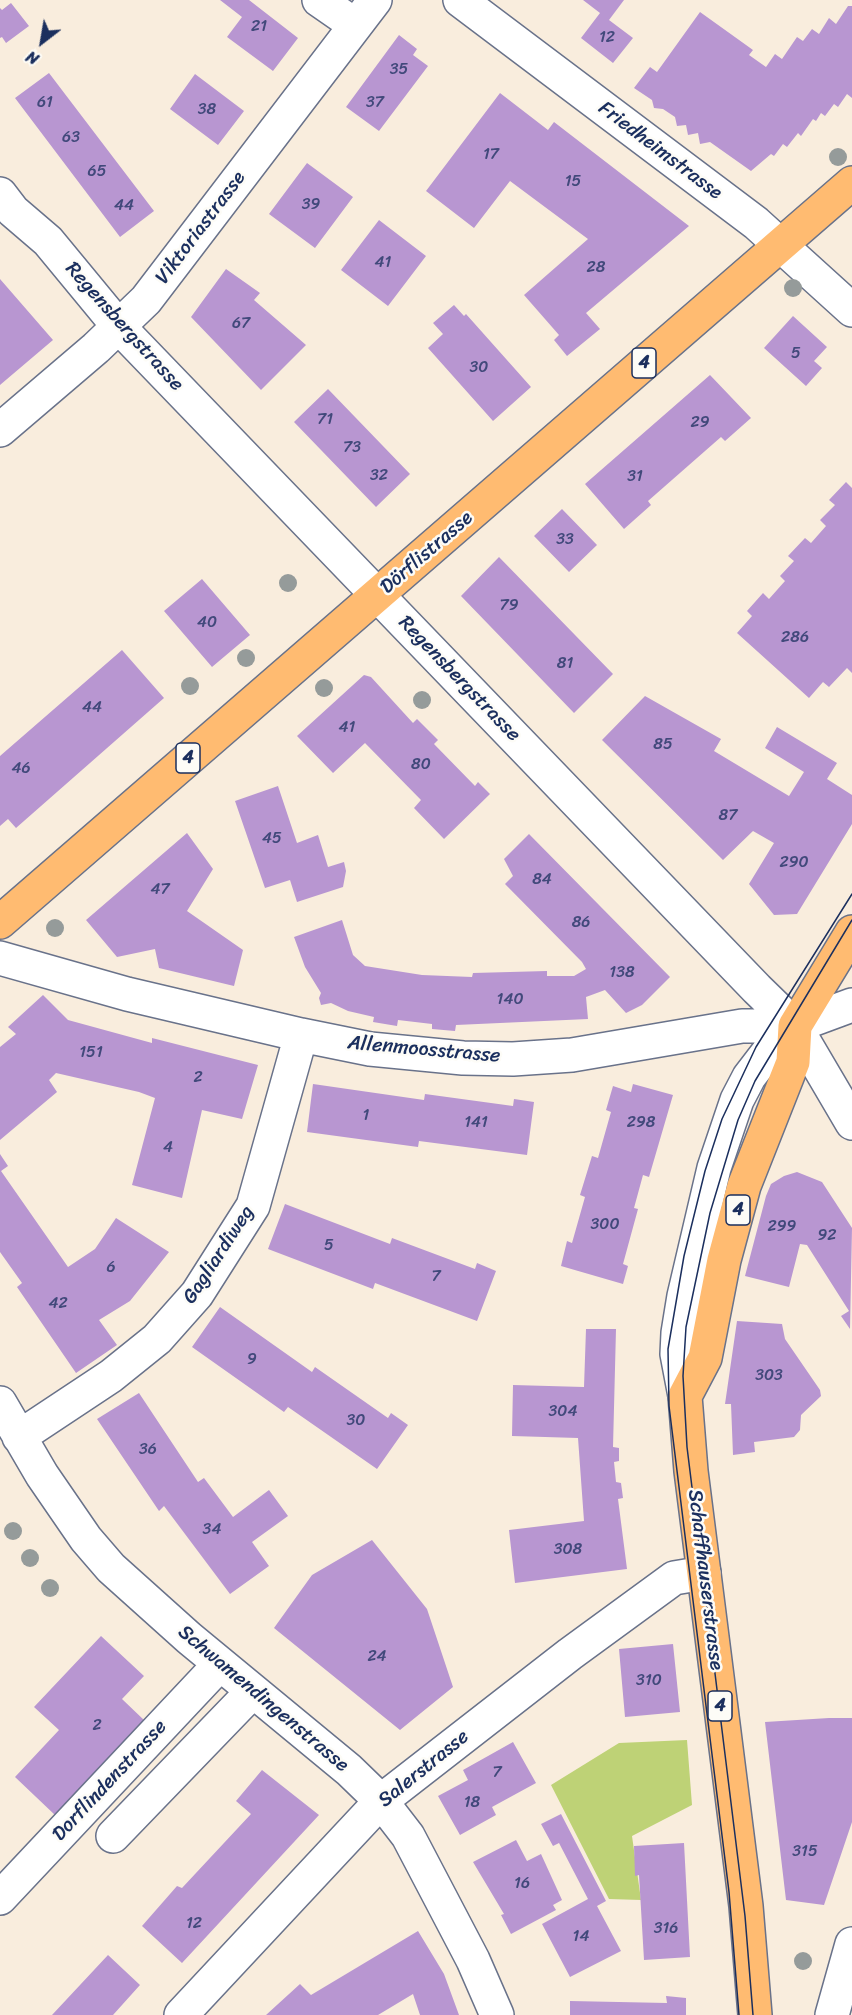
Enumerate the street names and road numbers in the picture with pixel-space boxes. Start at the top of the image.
street label: Friedheimstrasse [593,97,727,205]
street label: Viktoriastrasse [151,167,251,289]
street label: Regensbergstrasse [60,257,188,397]
road number: 4 [632,348,656,378]
street label: Dörflistrasse [376,506,478,600]
street label: Regensbergstrasse [393,611,525,747]
road number: 4 [176,743,200,773]
street label: Allenmoosstrasse [347,1031,501,1069]
road number: 4 [726,1195,750,1225]
street label: Gagliardiweg [178,1201,260,1309]
street label: Schaffhauserstrasse [682,1488,728,1672]
street label: Schwamendingenstrasse [173,1621,353,1777]
road number: 4 [708,1691,732,1721]
street label: Dorflindenstrasse [48,1715,172,1847]
street label: Salerstrasse [374,1725,474,1813]

